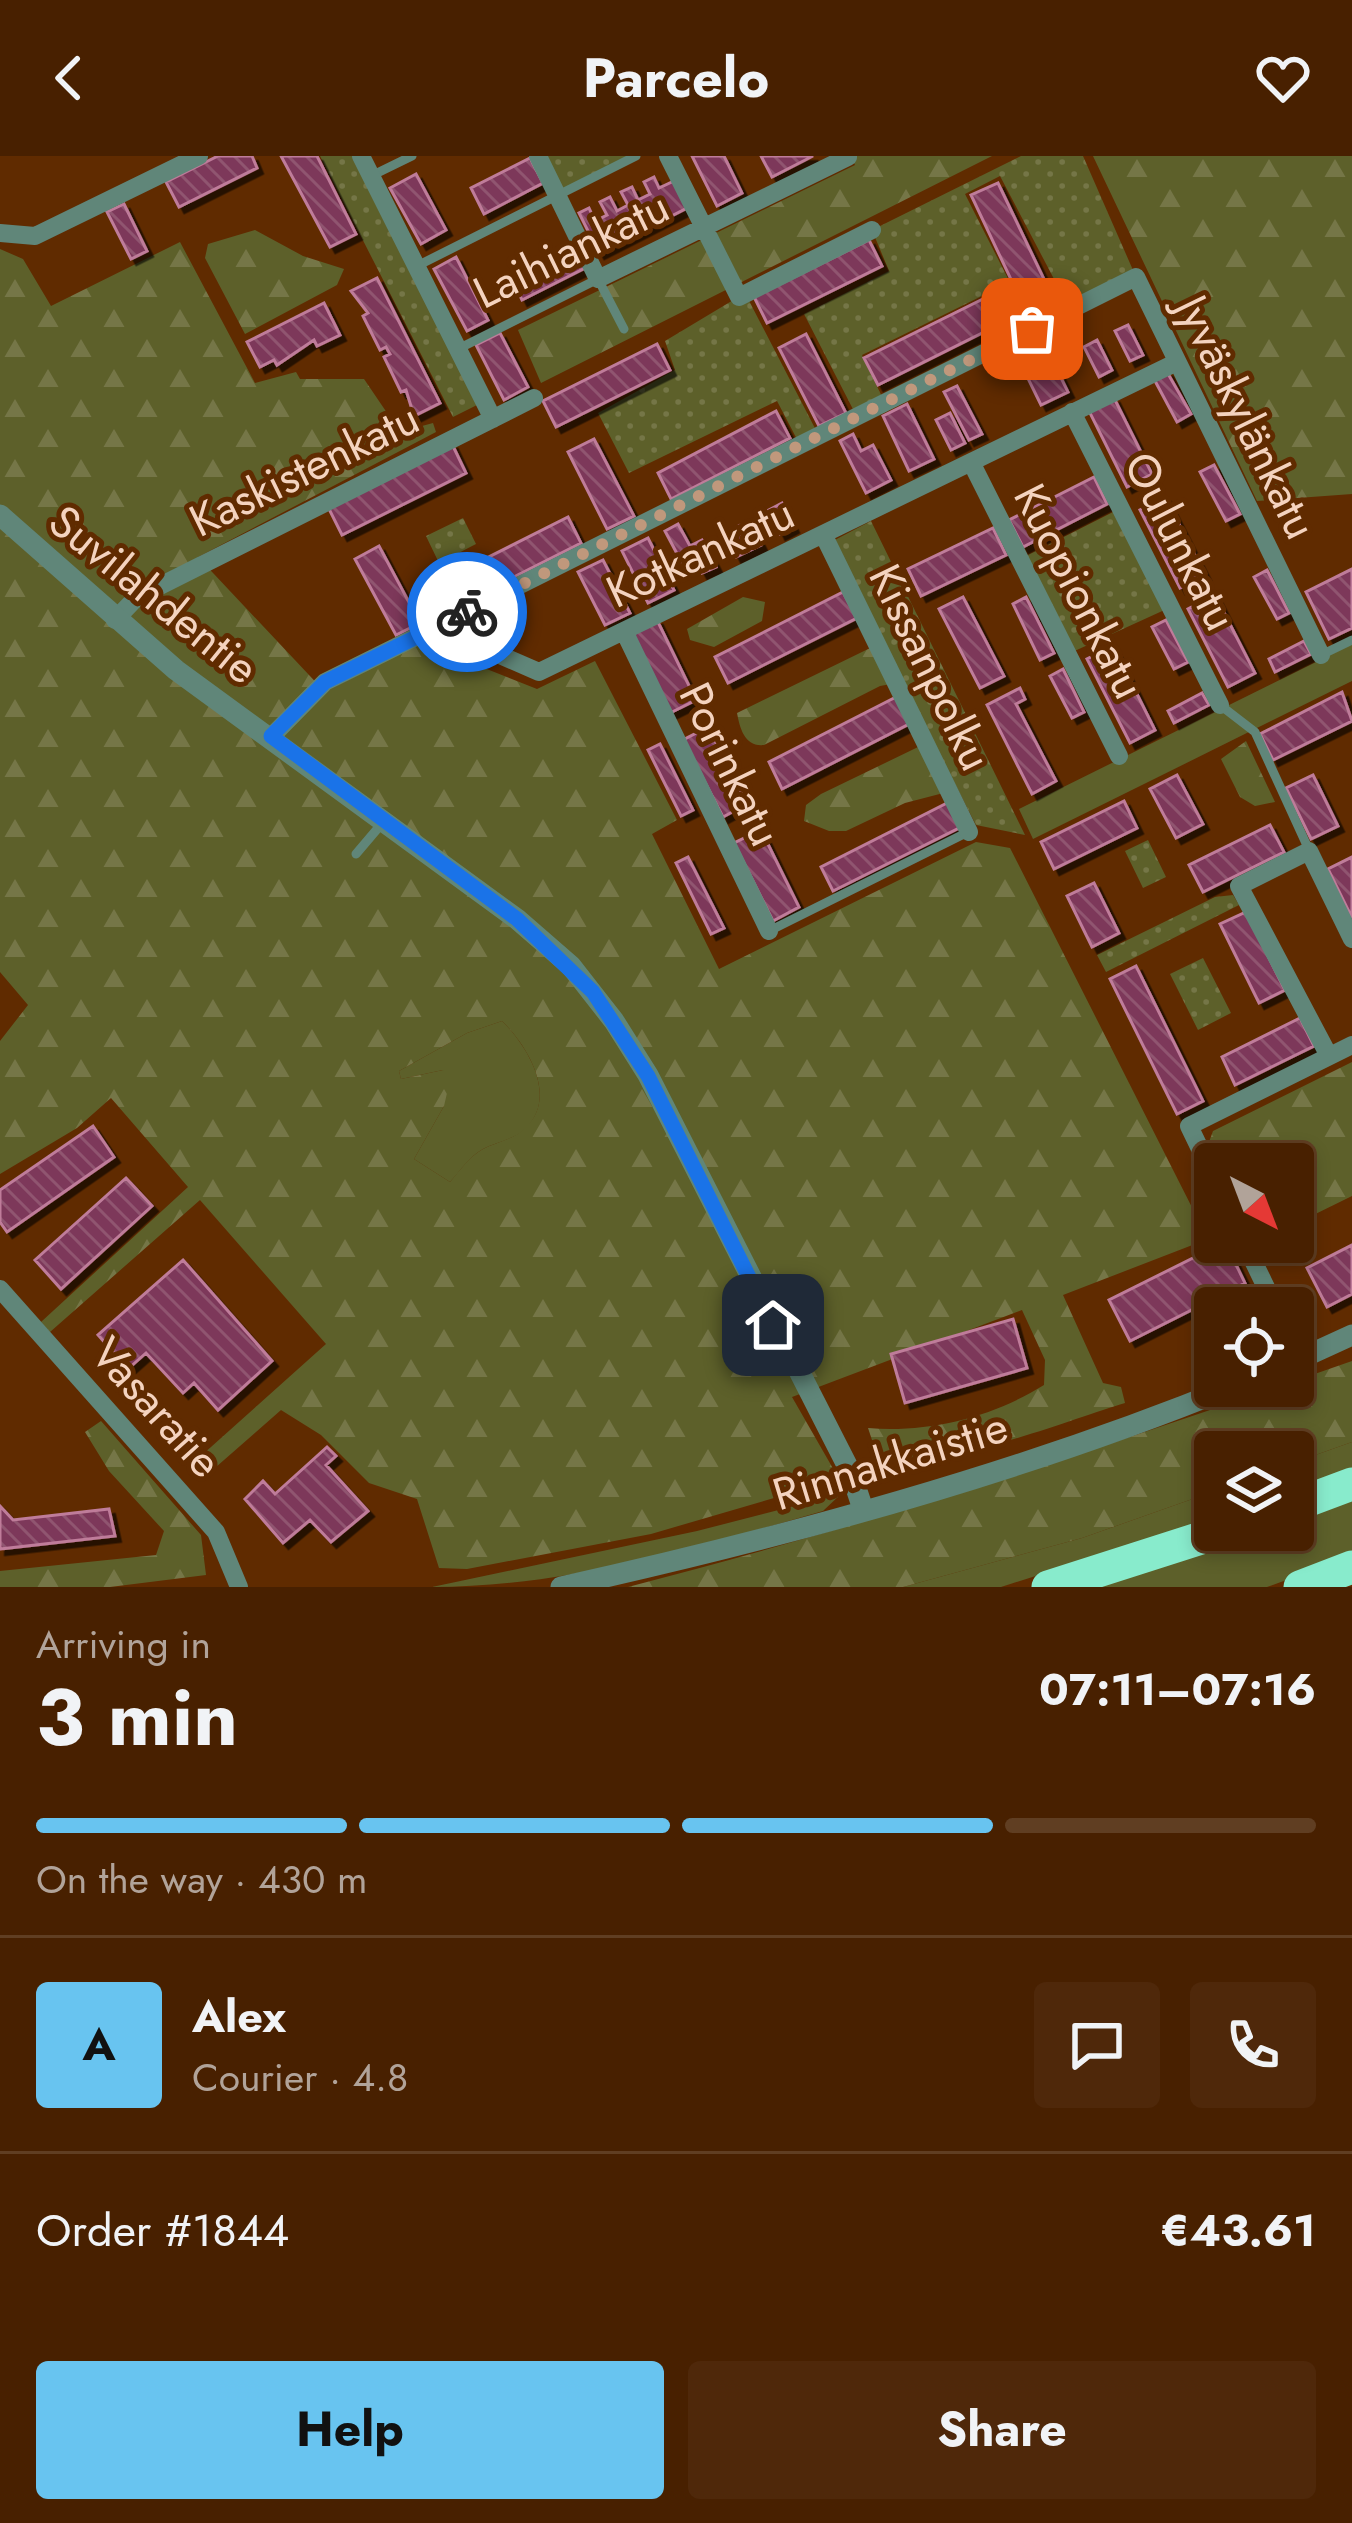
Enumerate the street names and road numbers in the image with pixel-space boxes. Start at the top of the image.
street label: Laihiankatu [463,174,680,325]
street label: Jyväskylänkatu [1157,280,1334,550]
street label: Kaskistenkatu [178,386,430,553]
street label: Oulunkatu [1108,441,1253,642]
street label: Kuopionkatu [998,472,1162,710]
street label: Kotkankatu [596,481,805,624]
street label: Suvilahdentie [35,489,273,699]
street label: Kissanpolku [853,553,1008,781]
street label: Porinkatu [663,672,798,857]
street label: Vasaratie [76,1323,237,1492]
street label: Rinnakkaistie [765,1394,1016,1527]

